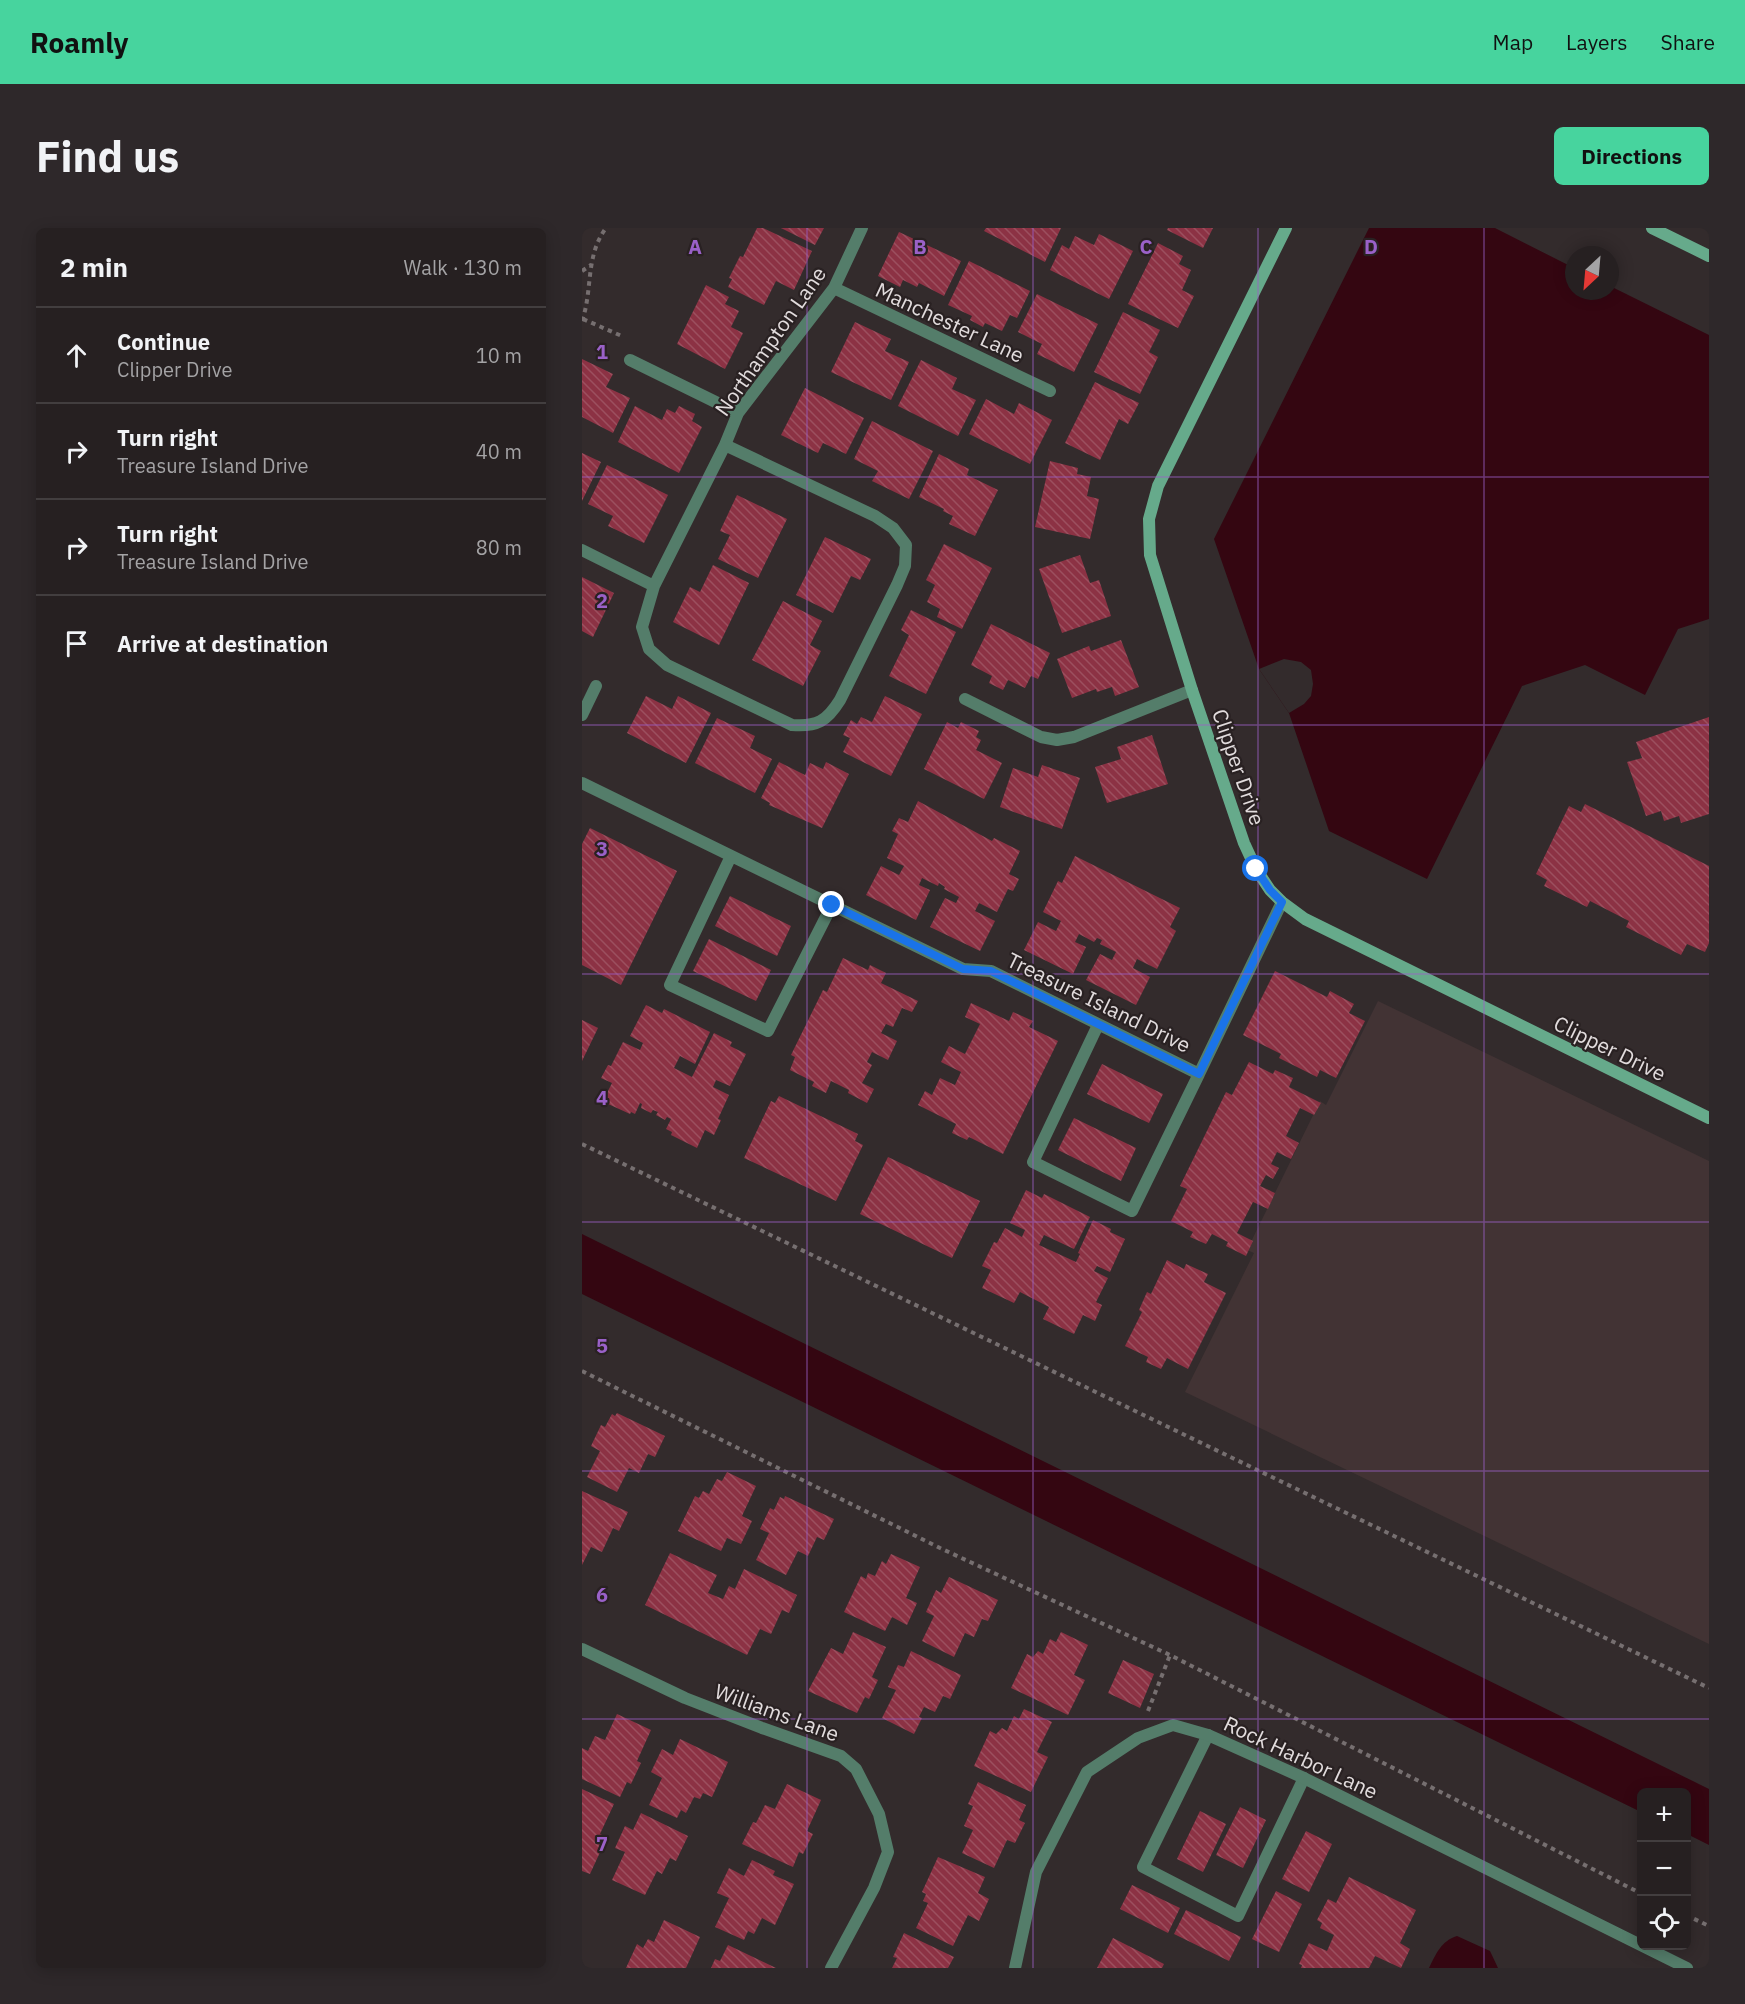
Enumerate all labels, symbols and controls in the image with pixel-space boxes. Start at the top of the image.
text: Roamly [30,24,128,61]
text: Map [1493,28,1533,56]
text: Layers [1566,28,1628,56]
text: Share [1661,28,1715,56]
button: Directions [1554,127,1709,185]
text: Find us [36,129,179,184]
text: A [688,233,702,260]
text: B [913,233,927,260]
text: C [1139,233,1153,260]
text: D [1364,233,1378,260]
north arrow [1565,246,1619,300]
text: 2 min [60,250,128,284]
text: Walk · 130 m [404,254,522,281]
street label: Northampton Lane [708,261,832,421]
street label: Manchester Lane [871,275,1029,369]
text: Continue [117,327,210,356]
text: 1 [596,338,608,365]
icon: ahead [60,339,93,372]
text: 10 m [476,342,522,369]
text: Clipper Drive [117,356,233,383]
text: Turn right [117,423,218,452]
icon: right [60,435,93,468]
text: 40 m [476,438,522,465]
text: Treasure Island Drive [117,452,308,479]
text: Turn right [117,519,218,548]
icon: right [60,531,93,564]
text: 80 m [476,534,522,561]
text: Treasure Island Drive [117,548,308,575]
text: 2 [596,587,608,614]
icon: arrive [60,627,93,660]
text: Arrive at destination [117,629,328,658]
street label: Clipper Drive [1206,705,1272,829]
text: 3 [596,835,608,862]
route start [1242,855,1268,881]
route end [818,891,844,917]
street label: Treasure Island Drive [1003,945,1195,1059]
street label: Clipper Drive [1549,1009,1671,1087]
text: 4 [596,1084,608,1111]
text: 5 [596,1332,608,1359]
text: 6 [596,1581,608,1608]
street label: Williams Lane [711,1677,843,1747]
street label: Rock Harbor Lane [1219,1709,1383,1805]
map controls [1637,1788,1691,1950]
button: + [1637,1788,1691,1842]
text: 7 [596,1830,608,1857]
button: − [1637,1842,1691,1896]
button: locate [1637,1896,1691,1950]

